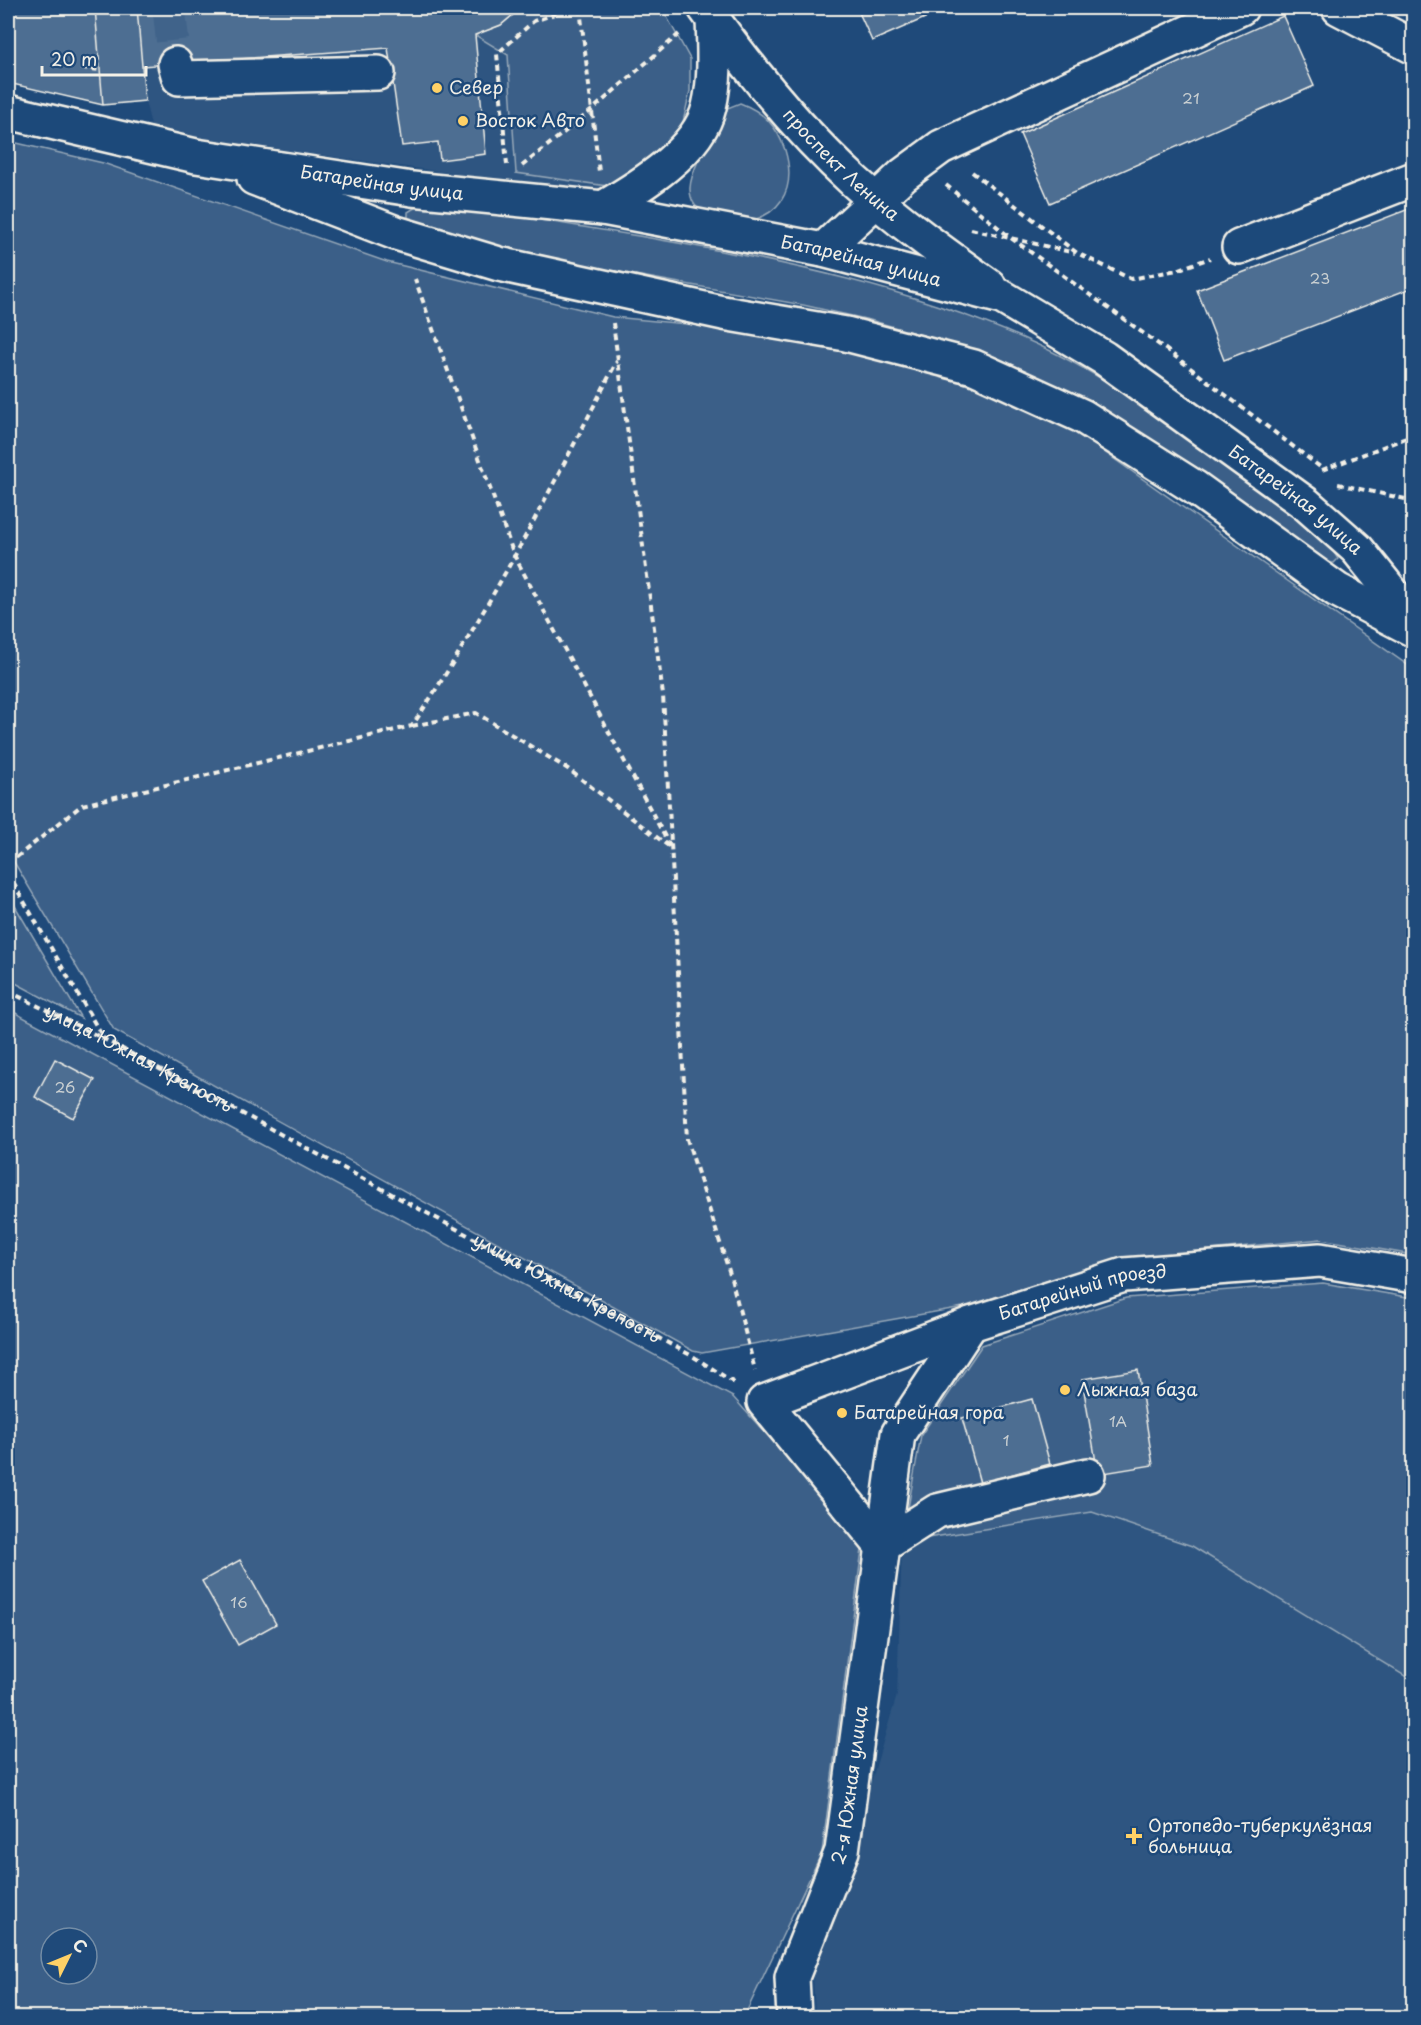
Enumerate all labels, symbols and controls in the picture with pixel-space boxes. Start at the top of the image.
scale bar [42,39,146,77]
text: 20 m [51,45,97,72]
place label: Север [449,73,503,100]
marker: Север [430,81,444,95]
house number: 21 [1182,86,1200,109]
street label: проспект Ленина [777,101,907,227]
place label: Восток Авто [475,106,585,133]
marker: Восток Авто [456,114,470,128]
street label: Батарейная улица [299,157,465,206]
street label: Батарейная улица [779,227,945,293]
house number: 23 [1310,266,1330,289]
street label: Батарейная улица [1224,438,1370,561]
street label: улица Южная Крепость [40,996,238,1118]
house number: 26 [55,1075,75,1098]
street label: улица Южная Крепость [469,1225,666,1349]
street label: Батарейный проезд [995,1257,1167,1326]
place label: Лыжная база [1077,1375,1198,1402]
marker: Лыжная база [1058,1383,1072,1397]
place label: Батарейная гора [854,1398,1005,1425]
marker: Батарейная гора [835,1406,849,1420]
house number: 1А [1109,1409,1127,1432]
house number: 1 [1003,1428,1009,1451]
house number: 16 [230,1590,248,1613]
street label: 2-я Южная улица [823,1703,873,1868]
place label: Ортопедо-туберкулёзная больница [1148,1811,1373,1859]
marker: Ортопедо-туберкулёзная больница [1125,1827,1143,1845]
north arrow [39,1926,99,1986]
text: С [68,1932,94,1958]

